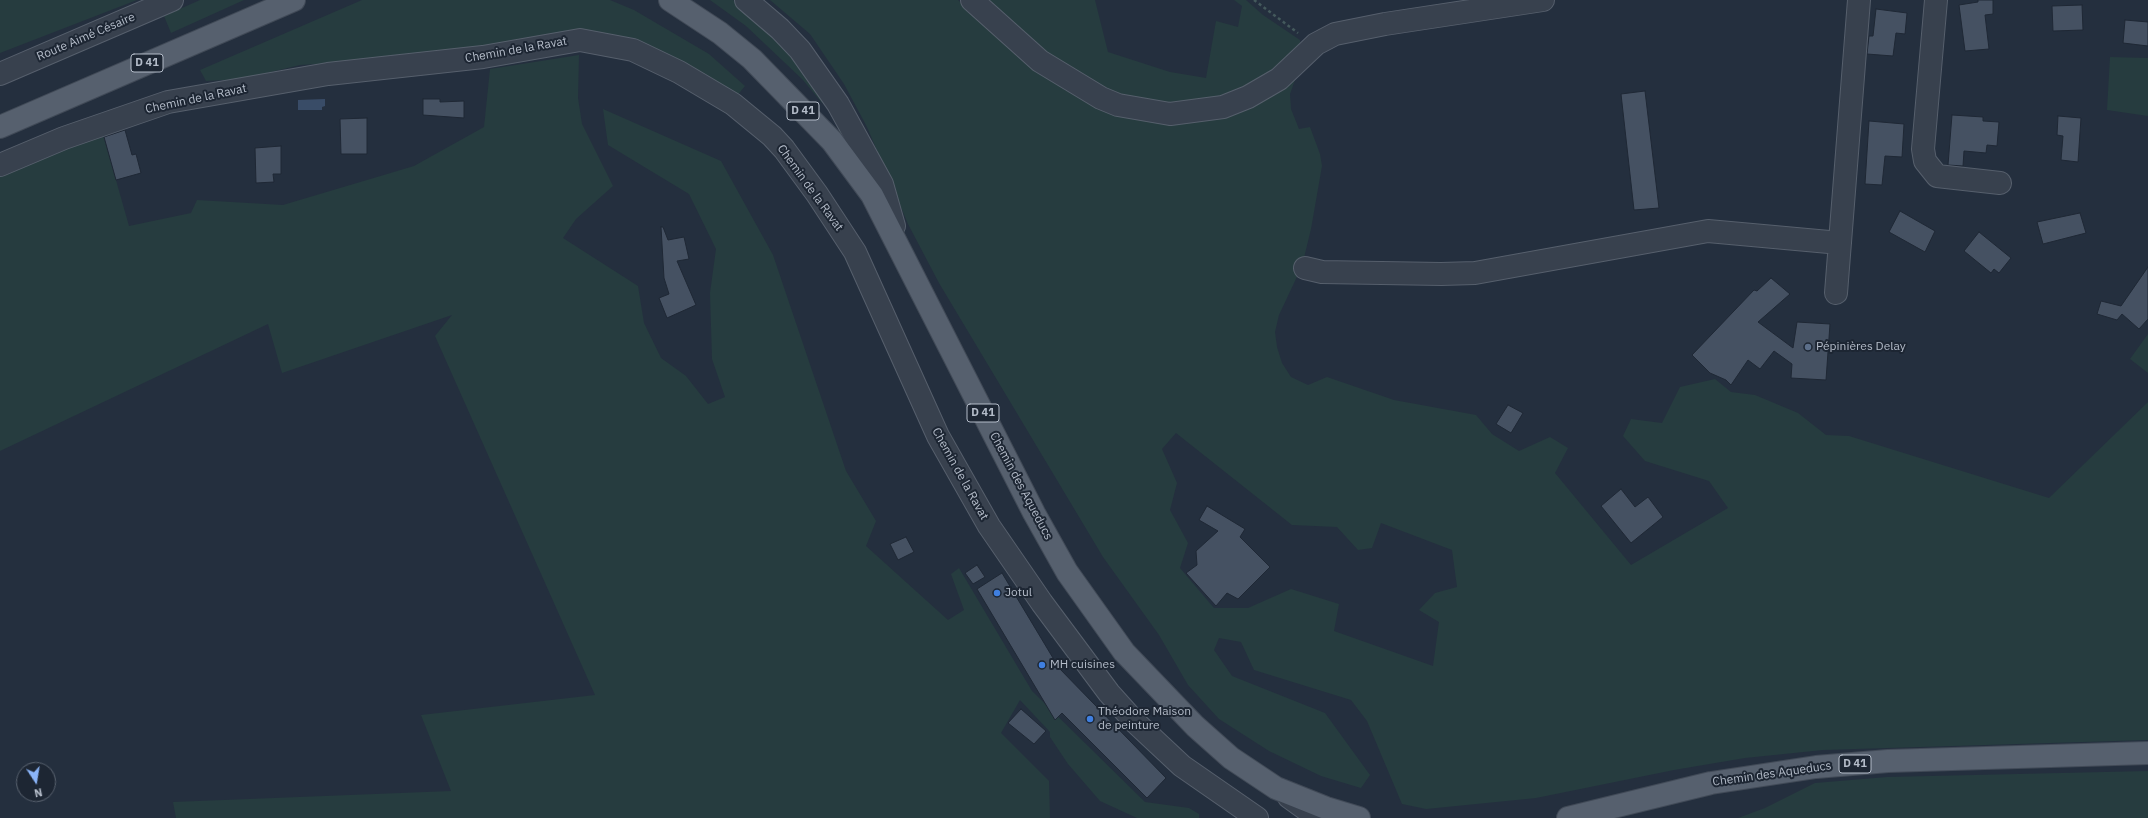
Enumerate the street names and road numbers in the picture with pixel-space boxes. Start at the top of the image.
street label: Route Aimé Césaire [35,10,137,64]
street label: Chemin de la Ravat [464,34,568,66]
road number: D 41 [131,54,163,72]
street label: Chemin de la Ravat [144,81,248,117]
road number: D 41 [787,102,819,120]
street label: Chemin de la Ravat [774,142,846,234]
road number: D 41 [967,404,999,422]
street label: Chemin de la Ravat [929,425,991,523]
street label: Chemin des Aqueducs [986,430,1056,542]
road number: D 41 [1839,755,1871,773]
street label: Chemin des Aqueducs [1712,759,1832,789]

